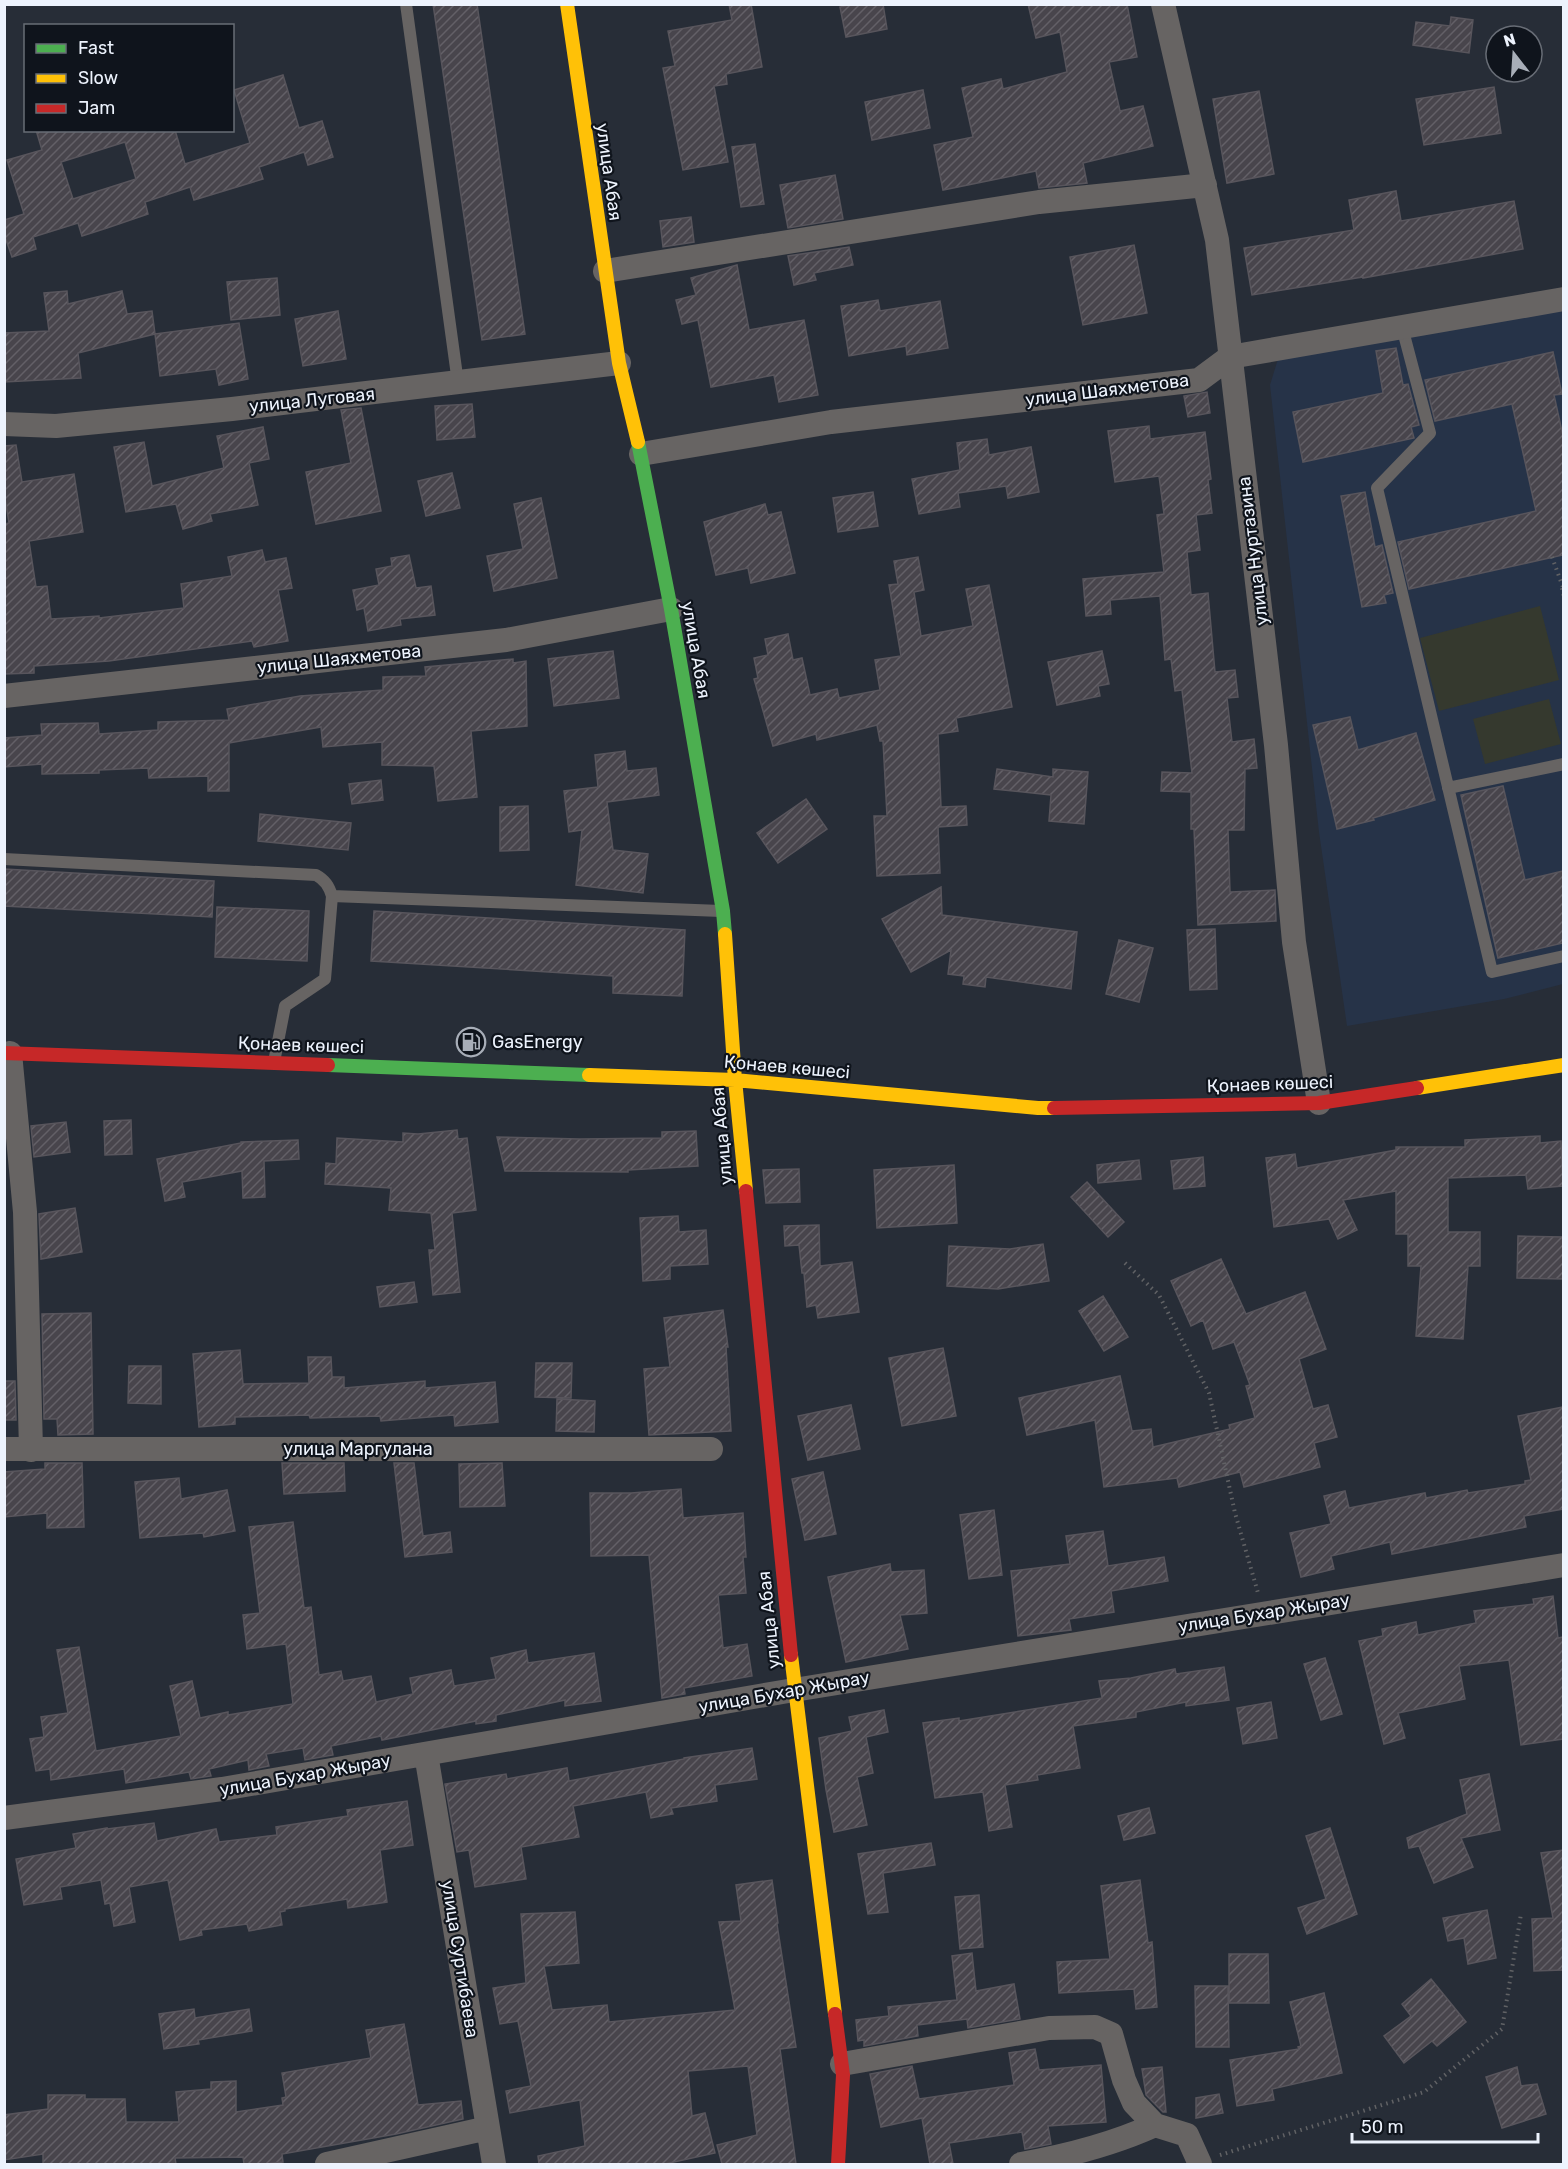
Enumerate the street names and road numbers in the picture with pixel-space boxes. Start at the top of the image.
street label: улица Абая [591,122,627,222]
street label: улица Шаяхметова [1024,369,1190,411]
street label: улица Луговая [248,382,376,418]
street label: улица Нуртазина [1233,475,1273,627]
street label: улица Абая [677,600,715,700]
street label: улица Шаяхметова [256,639,422,679]
street label: Қонаев көшесі [237,1032,365,1058]
street label: Қонаев көшесі [723,1051,851,1083]
street label: Қонаев көшесі [1206,1071,1334,1097]
street label: улица Абая [707,1086,737,1186]
street label: улица Маргулана [283,1438,433,1460]
street label: улица Абая [753,1570,785,1670]
street label: улица Бухар Жырау [1177,1589,1352,1637]
street label: улица Бухар Жырау [697,1666,871,1718]
street label: улица Бухар Жырау [218,1749,392,1801]
street label: улица Суртибаева [437,1879,483,2039]

